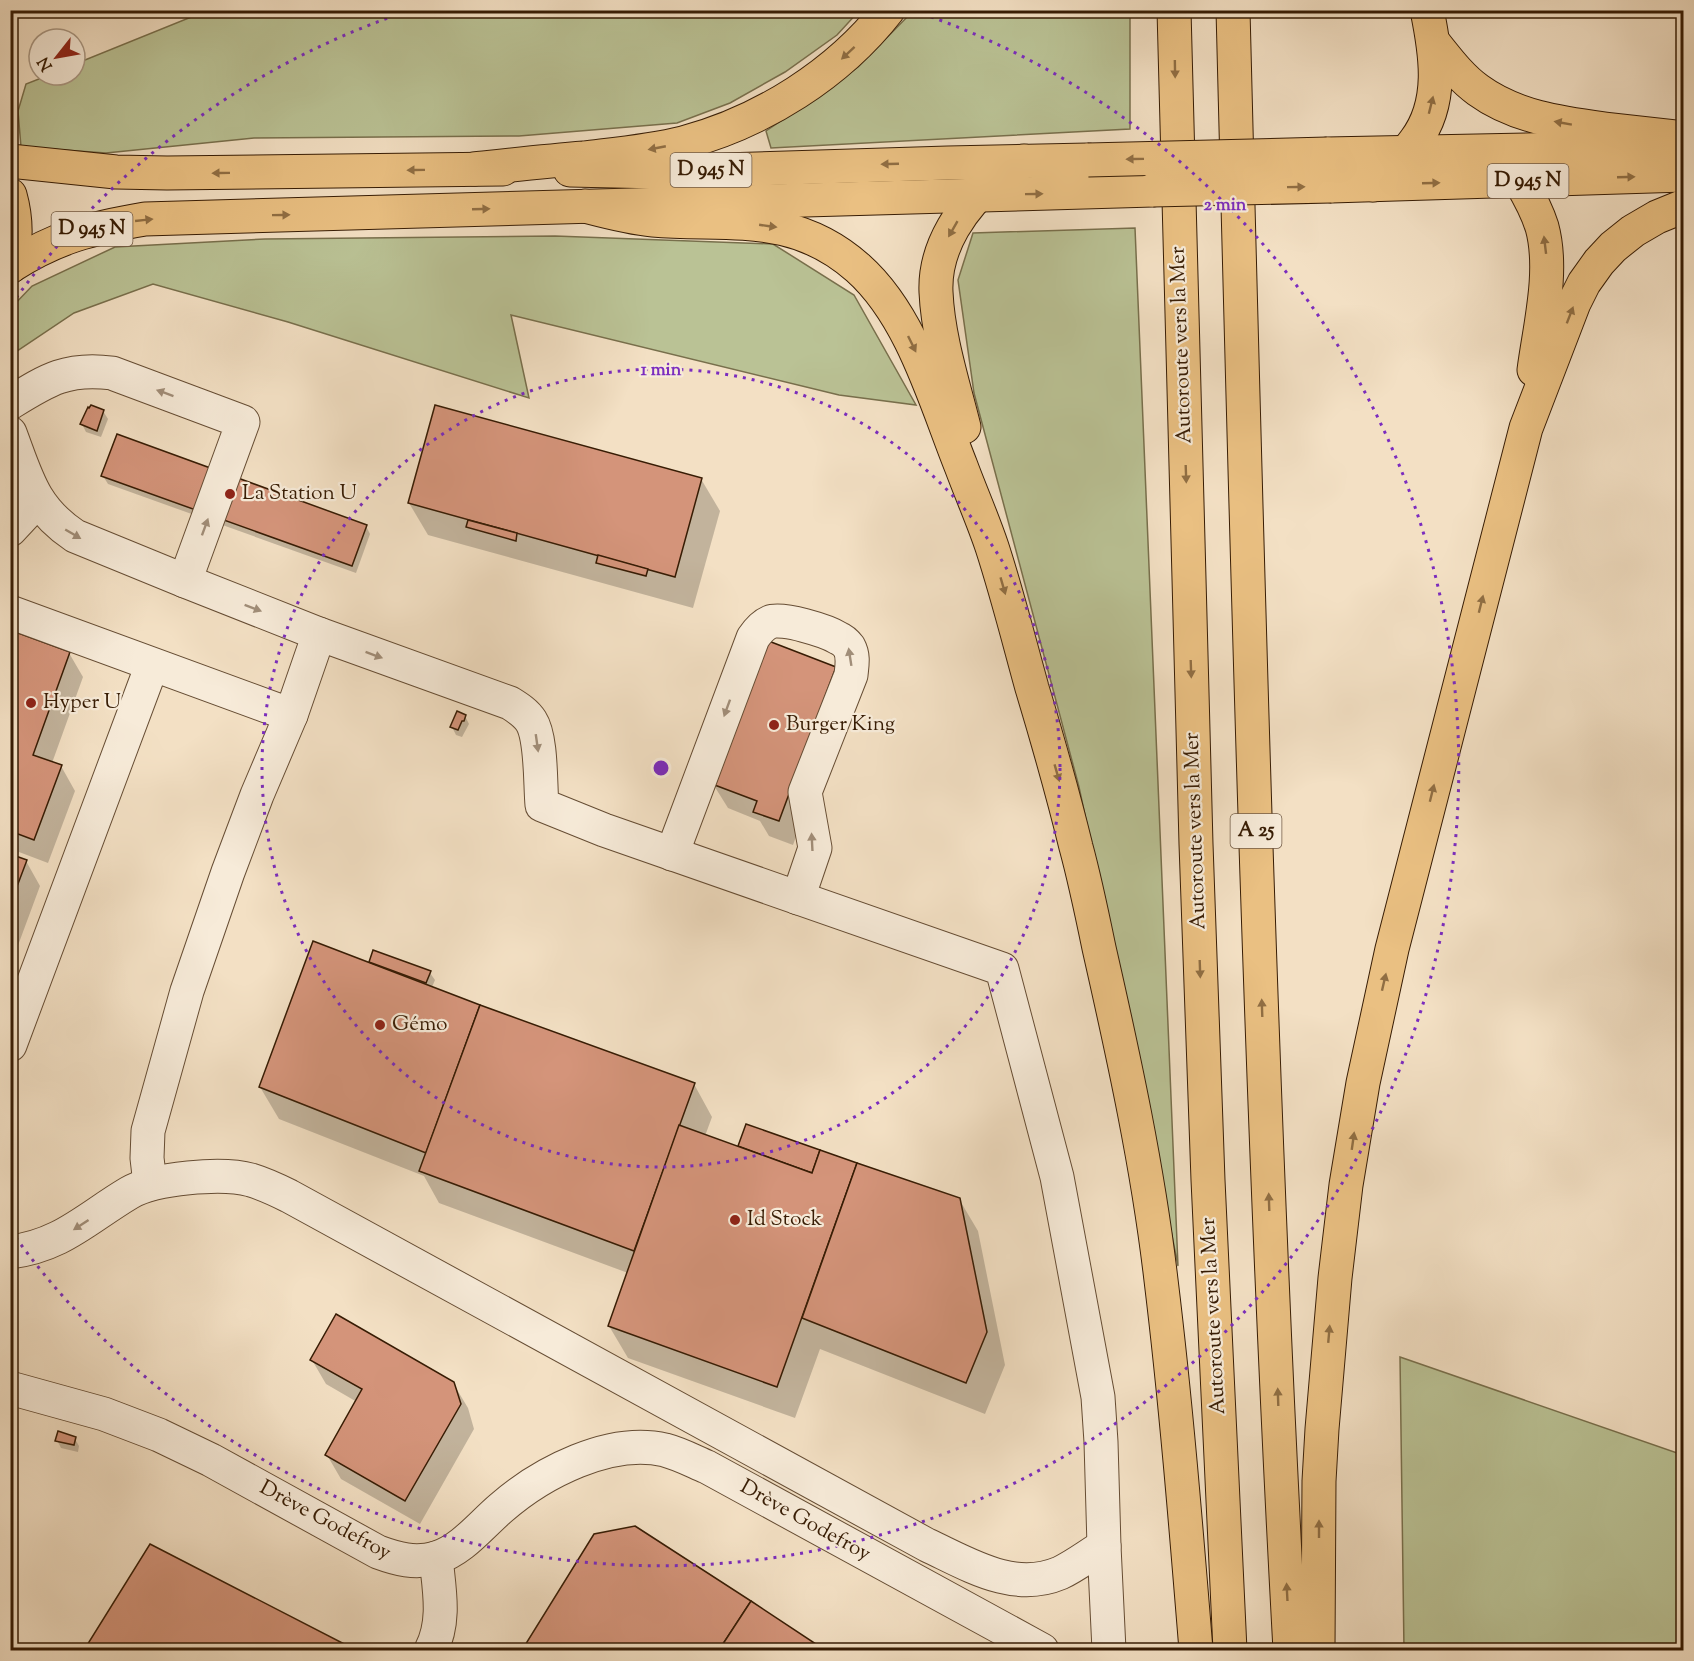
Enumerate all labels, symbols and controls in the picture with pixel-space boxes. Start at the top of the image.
north arrow [27,27,87,87]
one-way arrow [841,46,856,59]
text: N [33,52,59,75]
one-way arrow [1170,59,1180,78]
one-way arrow [1427,96,1437,115]
one-way arrow [1553,118,1572,127]
one-way arrow [648,144,667,153]
road number: D 945 N [670,153,752,187]
one-way arrow [1126,154,1145,164]
one-way arrow [880,160,899,169]
road number: D 945 N [1488,164,1568,198]
one-way arrow [406,165,425,174]
one-way arrow [211,168,230,178]
one-way arrow [1617,172,1636,182]
one-way arrow [1422,179,1441,188]
one-way arrow [1286,182,1305,192]
one-way arrow [1025,189,1044,198]
text: 2 min [1204,193,1247,219]
one-way arrow [471,205,490,214]
one-way arrow [271,210,290,219]
road number: D 945 N [52,212,132,246]
one-way arrow [134,215,153,225]
one-way arrow [759,221,778,230]
one-way arrow [948,221,958,238]
one-way arrow [1540,236,1550,255]
street label: Autoroute vers la Mer [1164,246,1200,444]
one-way arrow [1565,306,1575,324]
one-way arrow [908,336,917,353]
text: 1 min [641,358,682,384]
one-way arrow [156,387,174,397]
one-way arrow [1181,464,1191,483]
place label: La Station U [242,479,357,509]
marker: La Station U [223,487,237,501]
one-way arrow [200,517,210,535]
one-way arrow [65,528,81,539]
one-way arrow [999,577,1008,595]
one-way arrow [1476,595,1486,613]
one-way arrow [244,604,262,613]
one-way arrow [846,647,855,666]
one-way arrow [365,650,383,660]
one-way arrow [1186,659,1196,678]
place label: Hyper U [43,688,121,718]
marker: Hyper U [24,696,38,710]
one-way arrow [721,699,731,717]
place label: Burger King [786,710,895,740]
marker: Burger King [767,718,781,732]
street label: Autoroute vers la Mer [1178,732,1214,930]
one-way arrow [532,734,542,753]
centre of rings [651,758,671,778]
one-way arrow [1052,764,1062,782]
one-way arrow [1428,784,1437,802]
road number: A 25 [1230,814,1282,848]
one-way arrow [808,832,817,851]
one-way arrow [1196,959,1205,978]
one-way arrow [1380,973,1390,991]
one-way arrow [1258,998,1267,1017]
place label: Gémo [392,1010,448,1040]
marker: Gémo [373,1018,387,1032]
one-way arrow [1349,1131,1358,1150]
one-way arrow [1265,1193,1274,1212]
place label: Id Stock [747,1205,823,1235]
marker: Id Stock [728,1213,742,1227]
street label: Autoroute vers la Mer [1194,1217,1234,1415]
one-way arrow [73,1219,89,1230]
one-way arrow [1325,1325,1334,1344]
one-way arrow [1273,1388,1282,1407]
street label: Drève Godefroy [734,1473,876,1570]
street label: Drève Godefroy [254,1474,397,1569]
one-way arrow [1314,1520,1324,1539]
one-way arrow [1282,1583,1291,1602]

